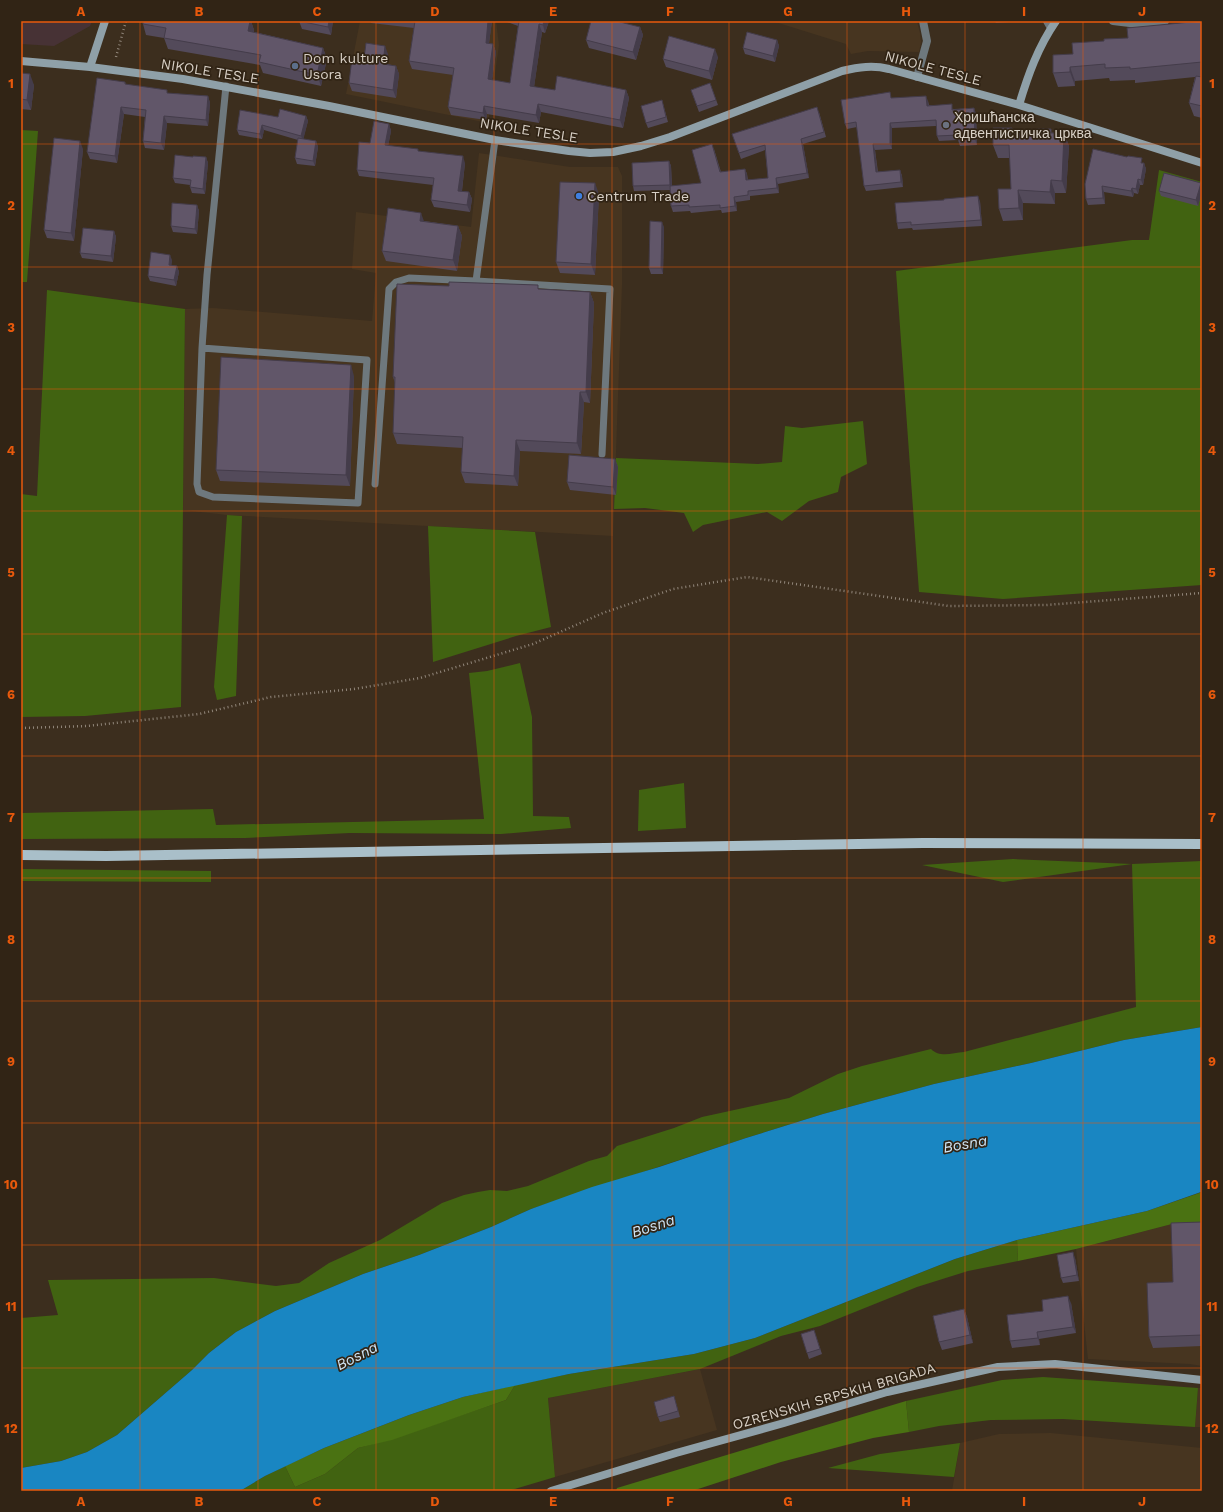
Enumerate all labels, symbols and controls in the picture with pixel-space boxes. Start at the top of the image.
text: A [77,4,86,19]
text: B [195,4,204,19]
text: C [313,4,322,19]
text: D [430,4,440,19]
text: E [549,4,557,19]
text: F [666,4,674,19]
text: G [783,4,793,19]
text: H [901,4,911,19]
text: I [1022,4,1026,19]
text: J [1138,4,1146,19]
street label: NIKOLE TESLE [883,47,983,89]
place label: Dom kulture Usora [303,50,388,82]
street label: NIKOLE TESLE [160,55,260,87]
marker: Dom kulture Usora [290,61,300,71]
text: 1 [8,76,14,91]
text: 1 [1209,76,1215,91]
place label: Хришћанска адвентистичка црква [954,109,1092,141]
street label: NIKOLE TESLE [479,114,579,146]
marker: Хришћанска адвентистичка црква [941,120,951,130]
place label: Centrum Trade [587,188,689,204]
marker: Centrum Trade [574,191,584,201]
text: 2 [7,198,15,213]
text: 2 [1208,198,1216,213]
text: 3 [7,320,15,335]
text: 3 [1208,320,1216,335]
text: 4 [7,443,16,458]
text: 4 [1208,443,1217,458]
text: 5 [7,565,15,580]
text: 5 [1208,565,1216,580]
text: 6 [7,687,15,702]
text: 6 [1208,687,1216,702]
text: 7 [7,810,15,825]
text: 7 [1208,810,1216,825]
text: 8 [7,932,15,947]
text: 8 [1208,932,1216,947]
text: 9 [7,1054,15,1069]
text: 9 [1208,1054,1216,1069]
water label: Bosna [942,1131,988,1157]
text: 10 [4,1177,18,1192]
text: 10 [1205,1177,1219,1192]
water label: Bosna [629,1211,677,1241]
text: 11 [5,1299,17,1314]
text: 11 [1206,1299,1218,1314]
water label: Bosna [333,1338,381,1374]
street label: OZRENSKIH SRPSKIH BRIGADA [731,1359,937,1433]
text: 12 [4,1421,18,1436]
text: 12 [1205,1421,1219,1436]
text: A [77,1494,86,1509]
text: B [195,1494,204,1509]
text: C [313,1494,322,1509]
text: D [430,1494,440,1509]
text: E [549,1494,557,1509]
text: F [666,1494,674,1509]
text: G [783,1494,793,1509]
text: H [901,1494,911,1509]
text: I [1022,1494,1026,1509]
text: J [1138,1494,1146,1509]

